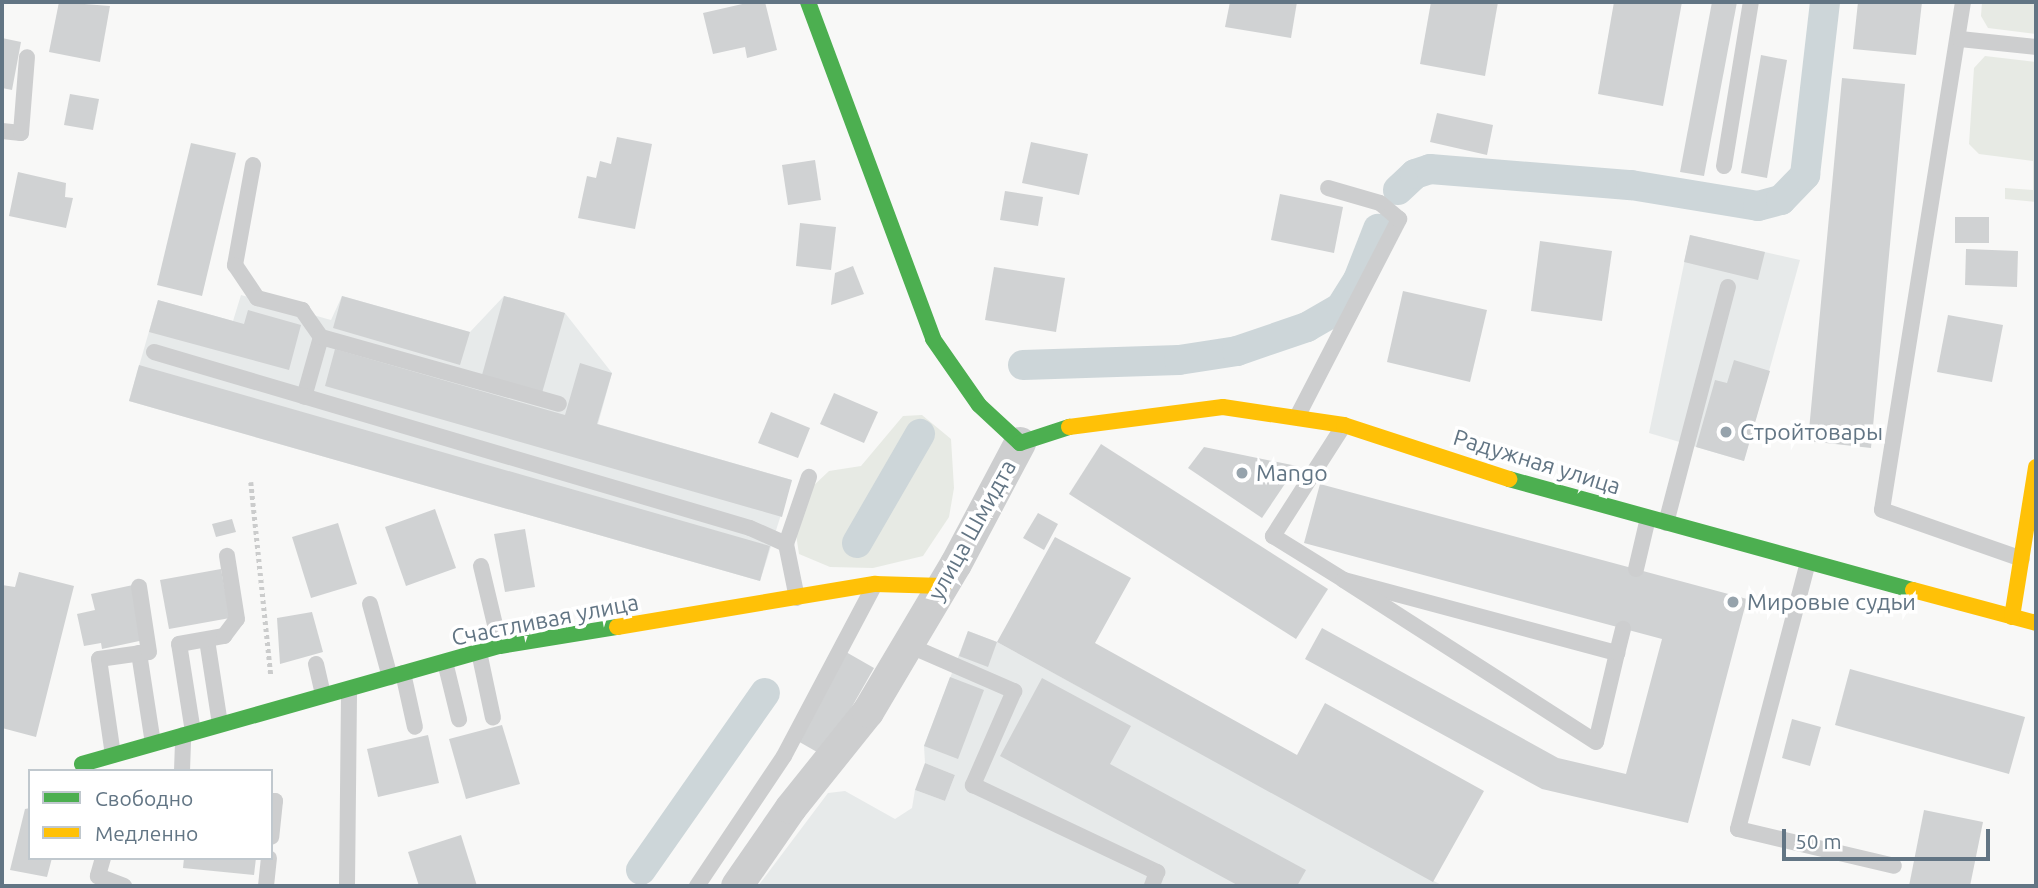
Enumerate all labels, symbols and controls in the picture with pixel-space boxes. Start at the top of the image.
place label: Стройтовары [1740,418,1883,446]
street label: Радужная улица [1450,423,1624,501]
marker: Стройтовары [1718,424,1734,440]
street label: улица Шмидта [922,455,1022,605]
place label: Mango [1256,459,1328,487]
marker: Mango [1234,465,1250,481]
street label: Счастливая улица [449,588,641,652]
place label: Мировые судьи [1747,588,1916,616]
marker: Мировые судьи [1725,594,1741,610]
legend [28,769,273,860]
text: Свободно [95,786,193,810]
scale bar [1786,814,1994,858]
text: Медленно [95,821,198,845]
text: 50 m [1795,829,1842,853]

